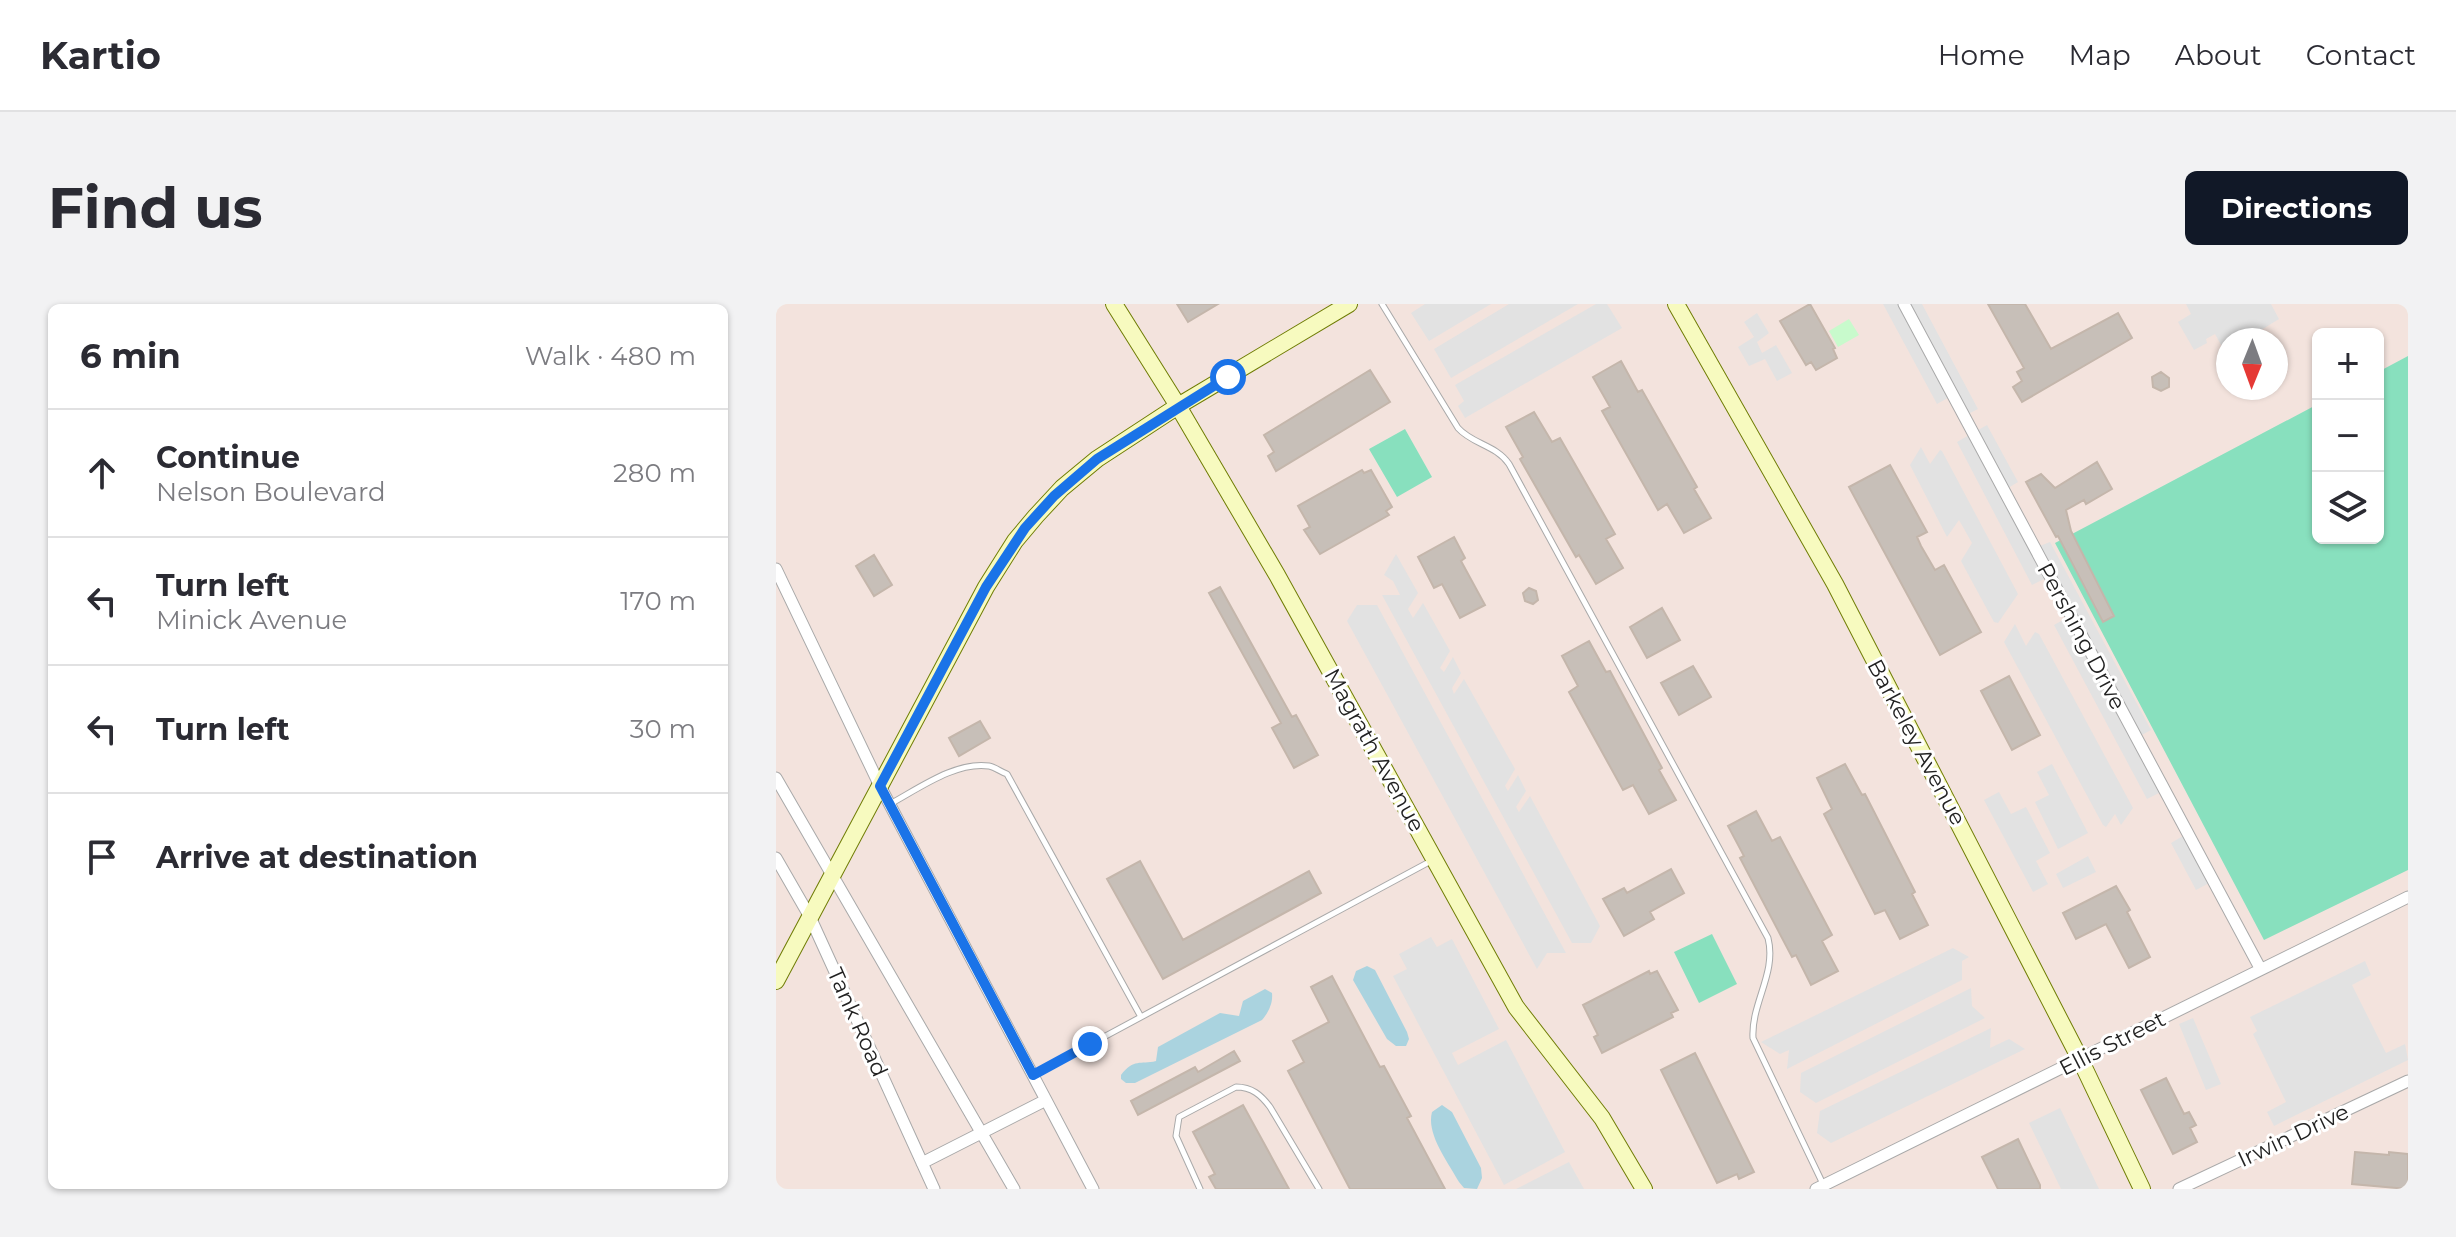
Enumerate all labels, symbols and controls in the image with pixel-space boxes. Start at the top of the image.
text: Kartio [40,32,161,79]
text: Home [1938,38,2025,72]
text: Map [2069,38,2131,72]
text: About [2175,38,2262,72]
text: Contact [2306,38,2416,72]
button: Directions [2185,171,2408,245]
text: Find us [48,174,262,242]
north arrow [2216,328,2288,400]
map controls [2312,328,2384,544]
button: + [2312,328,2384,400]
text: 6 min [80,335,181,377]
text: Walk · 480 m [525,340,696,372]
route start [1210,359,1246,395]
button: − [2312,400,2384,472]
text: Continue [156,439,300,476]
icon: ahead [80,451,124,495]
text: 280 m [613,457,696,489]
button: layers [2312,472,2384,544]
text: Nelson Boulevard [156,476,386,508]
street label: Pershing Drive [2032,558,2132,714]
text: Turn left [156,567,289,604]
icon: left [80,579,124,623]
text: 170 m [620,585,696,617]
text: Minick Avenue [156,604,347,636]
street label: Barkeley Avenue [1861,655,1972,830]
street label: Magrath Avenue [1319,664,1431,837]
icon: left [80,707,124,751]
text: Turn left [156,711,289,748]
text: 30 m [630,713,696,745]
icon: arrive [80,835,124,879]
text: Arrive at destination [156,839,478,876]
street label: Tank Road [822,964,894,1081]
street label: Ellis Street [2055,1005,2170,1082]
route end [1072,1026,1108,1062]
street label: Irwin Drive [2233,1098,2353,1173]

